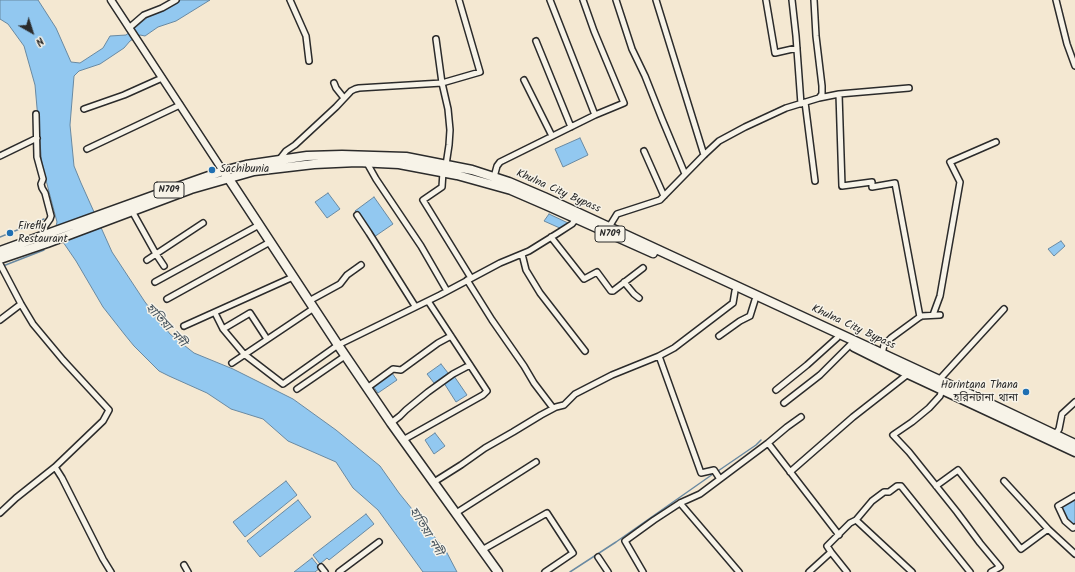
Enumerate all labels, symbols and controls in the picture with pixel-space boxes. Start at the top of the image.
north arrow [12,12,52,52]
text: N [31,32,48,51]
place label: Sachibunia [220,163,269,177]
marker: Sachibunia [207,165,217,175]
street label: Khulna City Bypass [514,168,602,216]
road number: N709 [154,182,184,198]
place label: Firefly Restaurant [18,220,68,246]
road number: N709 [595,226,625,242]
marker: Firefly Restaurant [5,228,15,238]
water label: হাতিয়া নদী [141,301,189,351]
street label: Khulna City Bypass [809,303,897,353]
place label: Horintana Thana হরিনটানা থানা [941,379,1018,405]
marker: Horintana Thana হরিনটানা থানা [1021,387,1031,397]
water label: হাতিয়া নদী [405,505,445,559]

